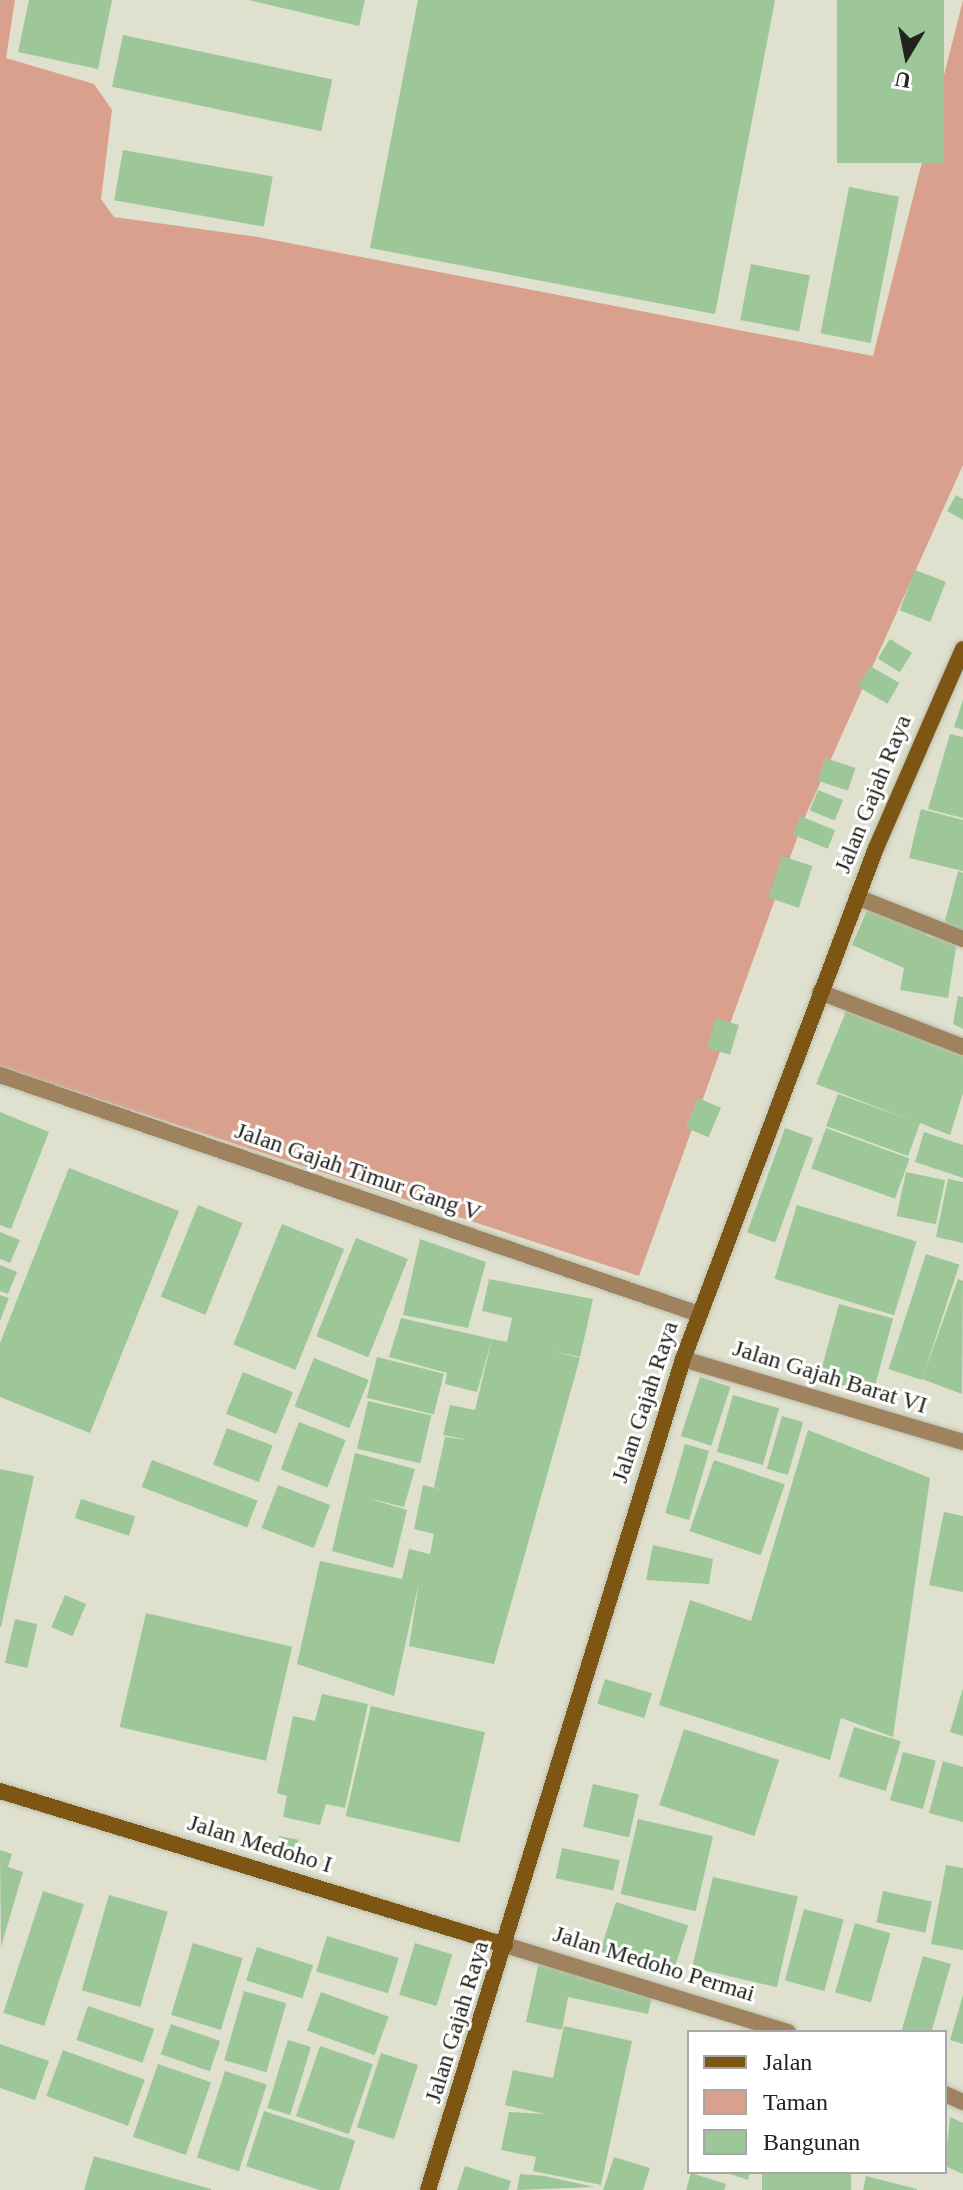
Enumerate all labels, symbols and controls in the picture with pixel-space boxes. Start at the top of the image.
north arrow [867,16,947,96]
text: U [893,66,913,94]
street label: Jalan Gajah Raya [828,711,918,877]
street label: Jalan Gajah Timur Gang V [231,1116,485,1228]
street label: Jalan Gajah Raya [605,1318,685,1486]
street label: Jalan Gajah Barat VI [729,1334,931,1420]
street label: Jalan Medoho I [184,1808,336,1880]
street label: Jalan Medoho Permai [550,1920,758,2008]
street label: Jalan Gajah Raya [419,1937,495,2107]
legend [687,2030,947,2174]
text: Jalan [763,2049,812,2075]
text: Taman [763,2089,828,2115]
text: Bangunan [763,2129,860,2155]

